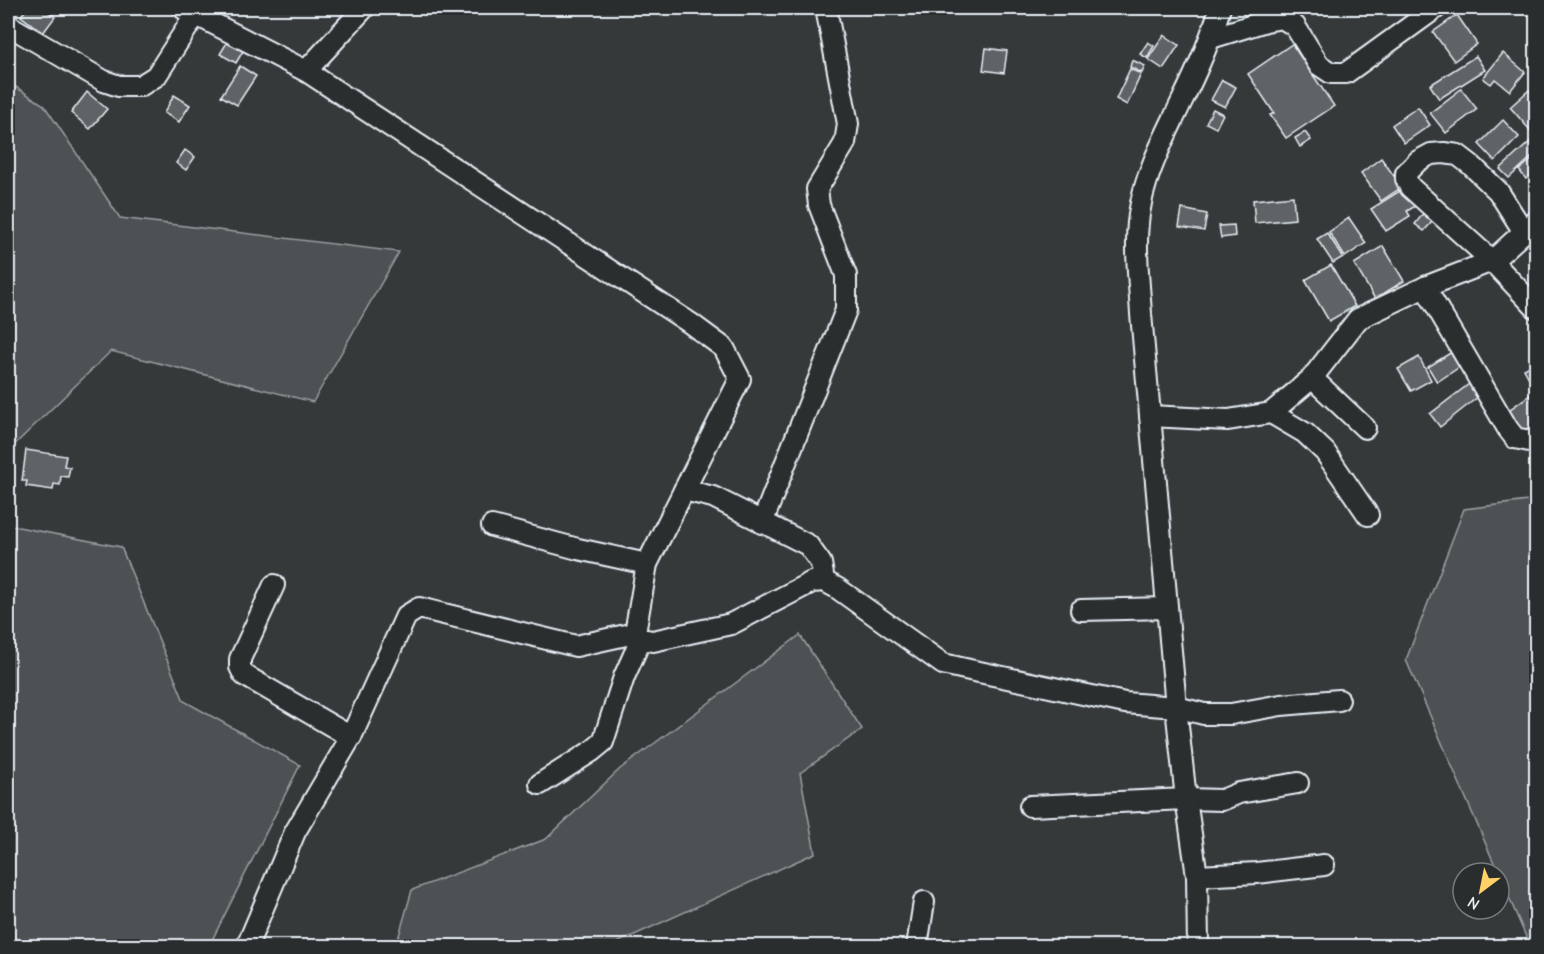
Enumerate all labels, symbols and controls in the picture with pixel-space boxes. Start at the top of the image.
north arrow [1451,861,1511,921]
text: N [1464,892,1483,913]

